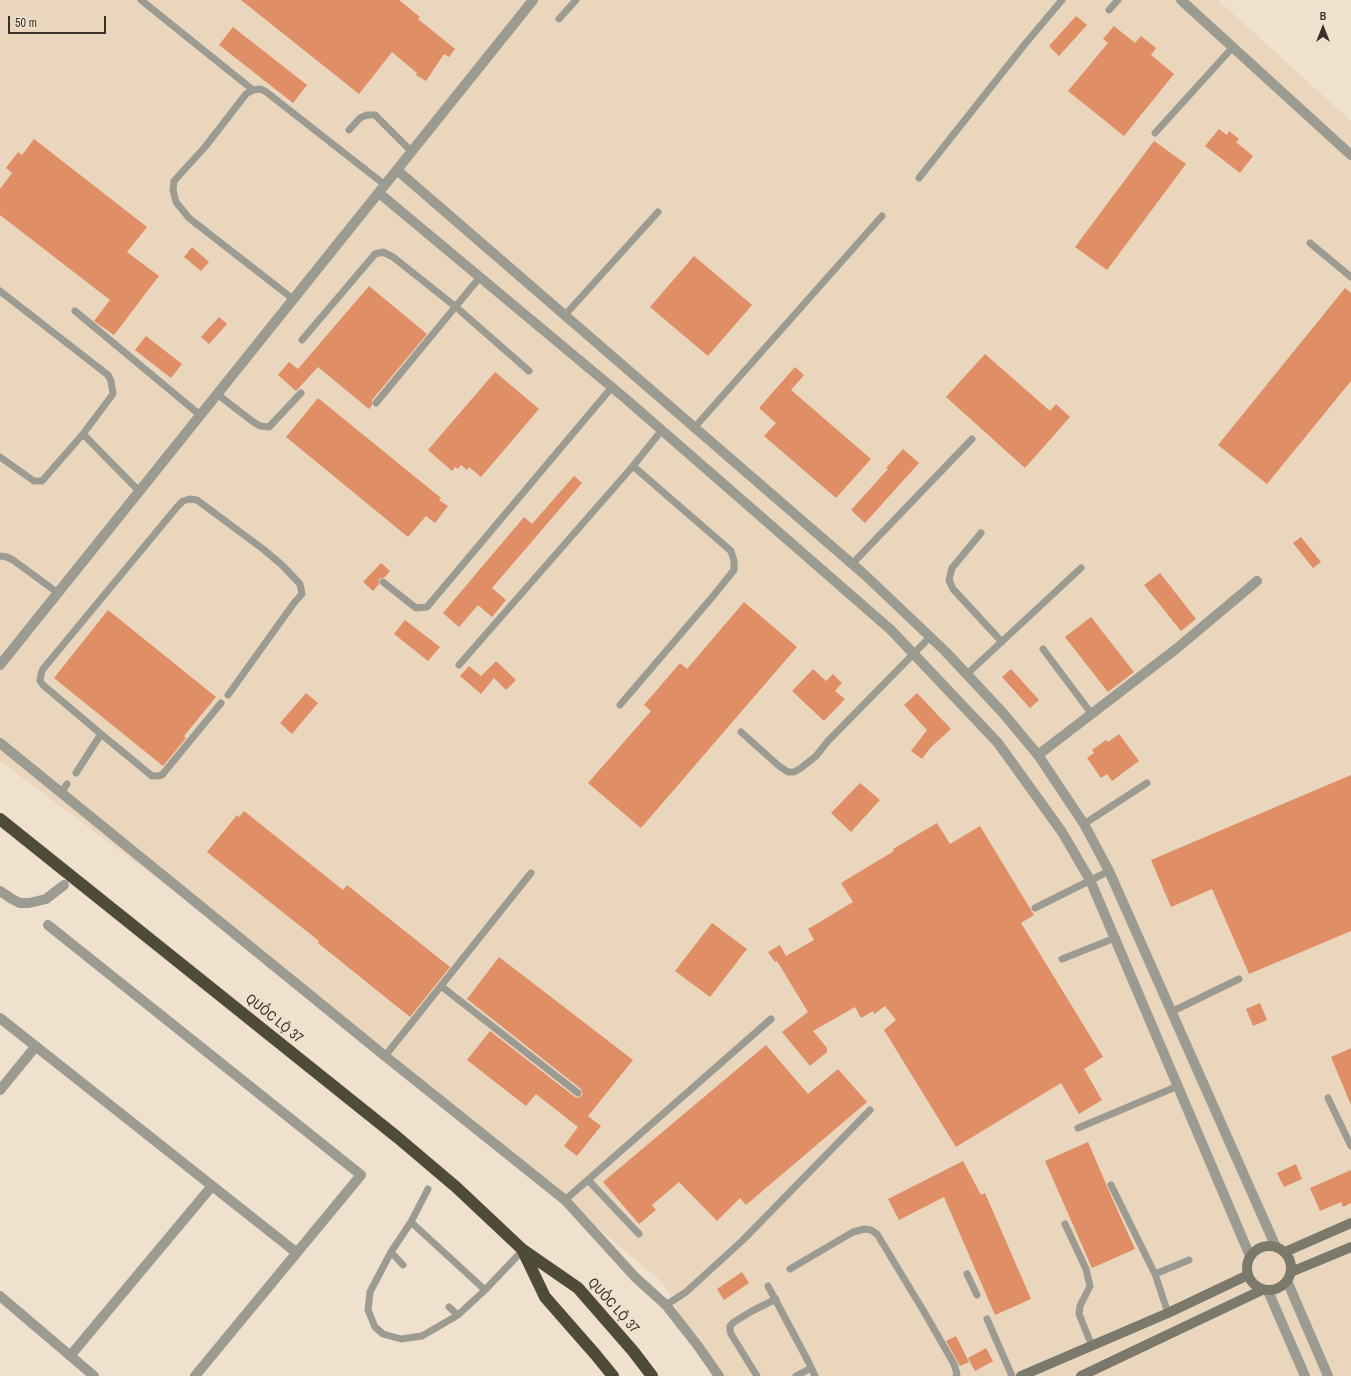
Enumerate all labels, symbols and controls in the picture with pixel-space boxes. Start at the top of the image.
scale bar [10,8,108,34]
north arrow [1303,8,1343,48]
text: B [1320,9,1326,23]
text: 50 m [15,15,37,31]
street label: QUỐC LỘ 37 [242,991,306,1047]
street label: QUỐC LỘ 37 [584,1275,642,1337]

